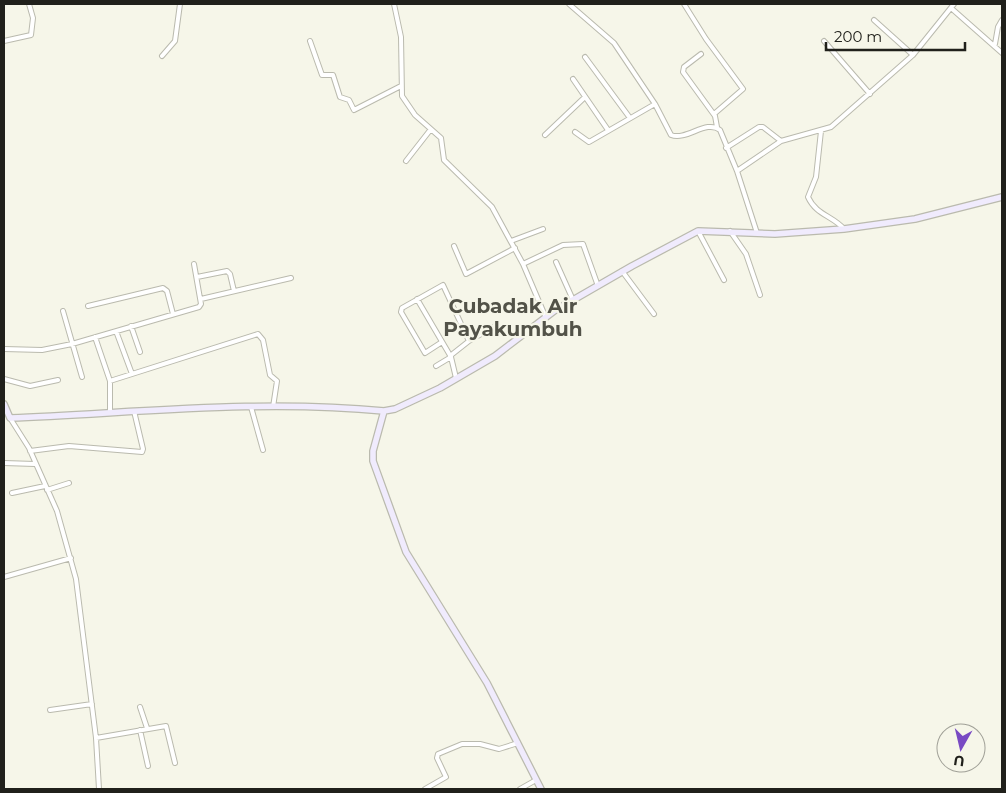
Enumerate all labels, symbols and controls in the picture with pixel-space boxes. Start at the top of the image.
scale bar [826,20,965,52]
text: 200 m [834,27,882,46]
district label: Cubadak Air Payakumbuh [443,294,583,341]
north arrow [936,723,986,773]
text: U [952,751,966,771]

